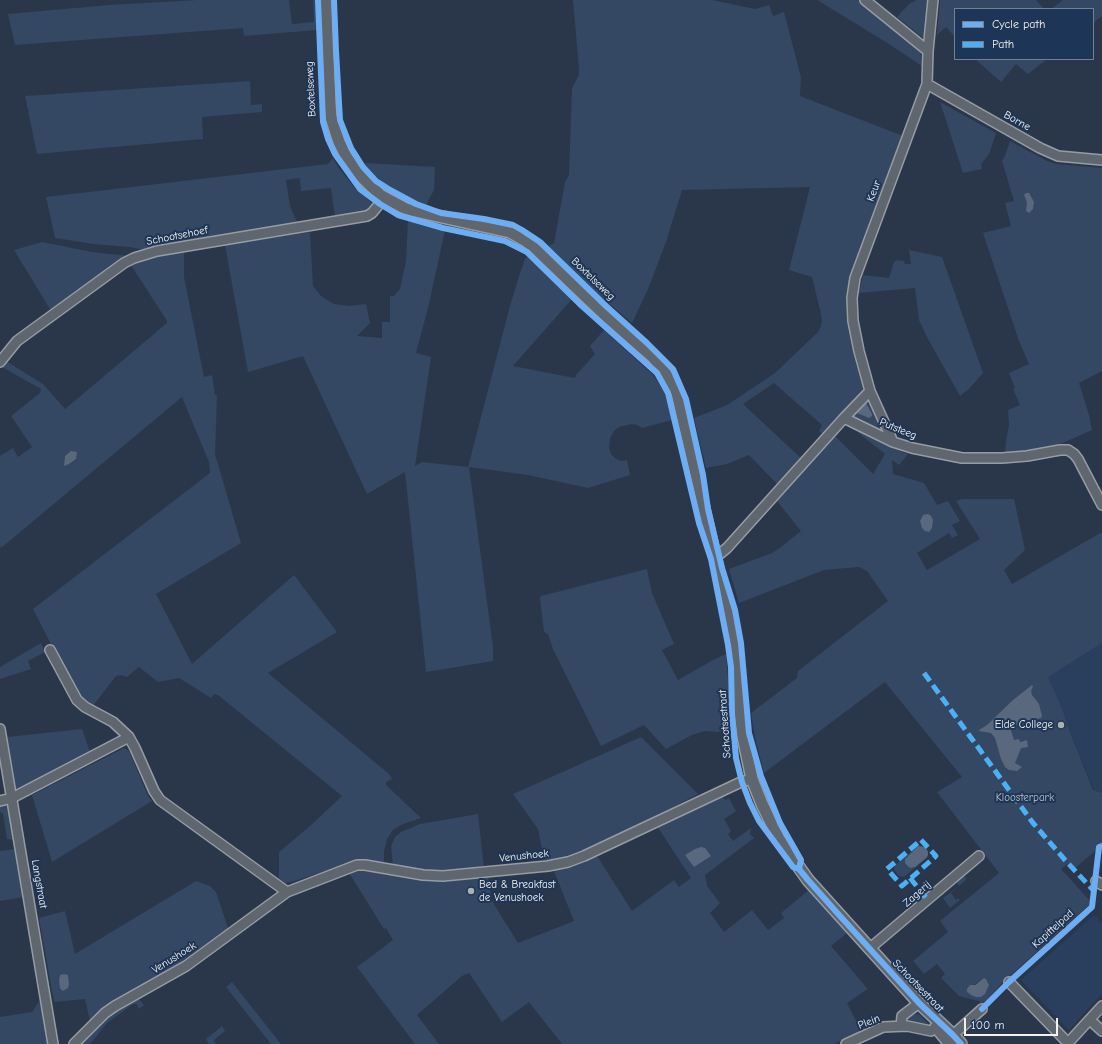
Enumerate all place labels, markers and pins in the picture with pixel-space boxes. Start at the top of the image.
place label: Elde College [995,718,1053,732]
marker: Elde College [1056,720,1066,730]
place label: Bed & Breakfast de Venushoek [479,878,555,904]
marker: Bed & Breakfast de Venushoek [466,886,476,896]

